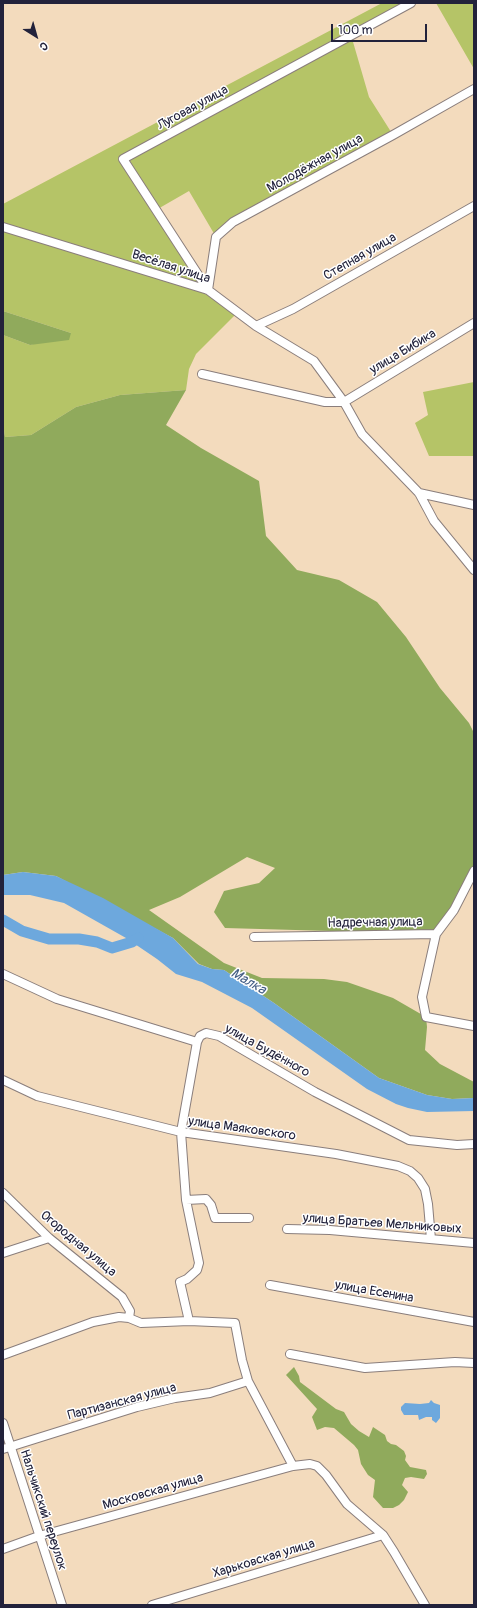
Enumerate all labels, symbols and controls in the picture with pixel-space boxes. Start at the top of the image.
north arrow [16,16,56,56]
scale bar [333,16,429,42]
text: 100 m [338,23,372,38]
text: С [37,39,50,53]
street label: Луговая улица [155,82,231,134]
street label: Молодёжная улица [264,131,366,197]
street label: Степная улица [321,230,399,284]
street label: Весёлая улица [130,247,212,287]
street label: улица Бибика [367,326,439,378]
street label: Надречная улица [327,914,423,932]
water label: Малка [227,965,269,999]
street label: улица Будённого [222,1021,312,1081]
street label: улица Маяковского [187,1114,297,1144]
street label: Огородная улица [37,1208,119,1280]
street label: улица Братьев Мельниковых [302,1211,462,1237]
street label: улица Есенина [333,1277,415,1307]
street label: Партизанская улица [66,1380,178,1424]
street label: Нальчикский переулок [16,1448,70,1572]
street label: Московская улица [101,1470,205,1514]
street label: Харьковская улица [211,1536,317,1582]

